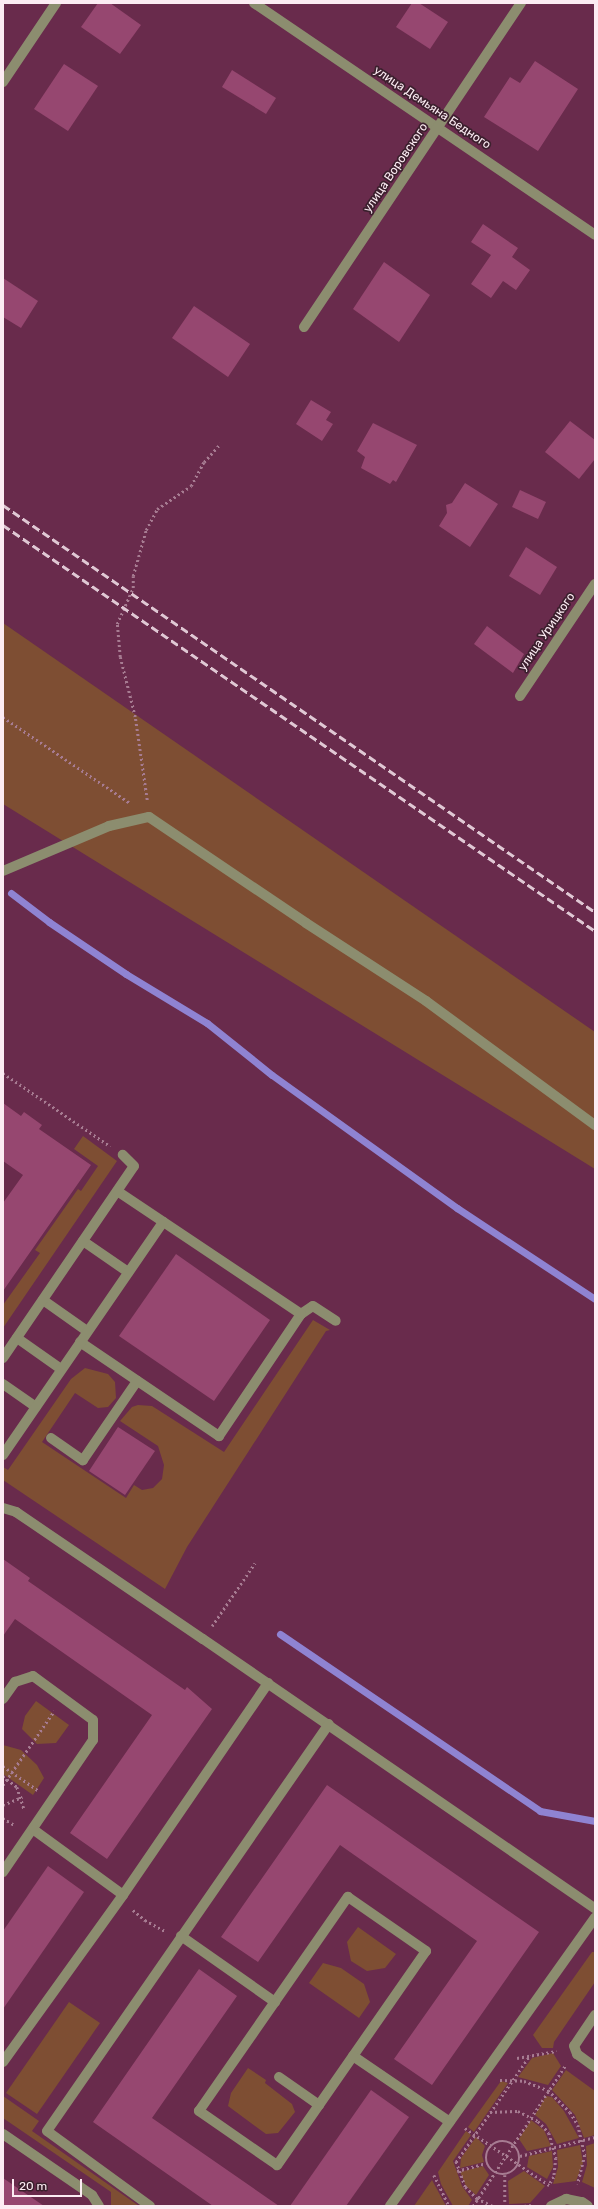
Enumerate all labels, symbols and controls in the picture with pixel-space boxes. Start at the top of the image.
street label: улица Демьяна Бедного [371,63,493,153]
street label: улица Воровского [361,121,431,215]
street label: улица Урицкого [516,590,578,674]
scale bar [14,2171,84,2197]
text: 20 m [19,2179,47,2193]

